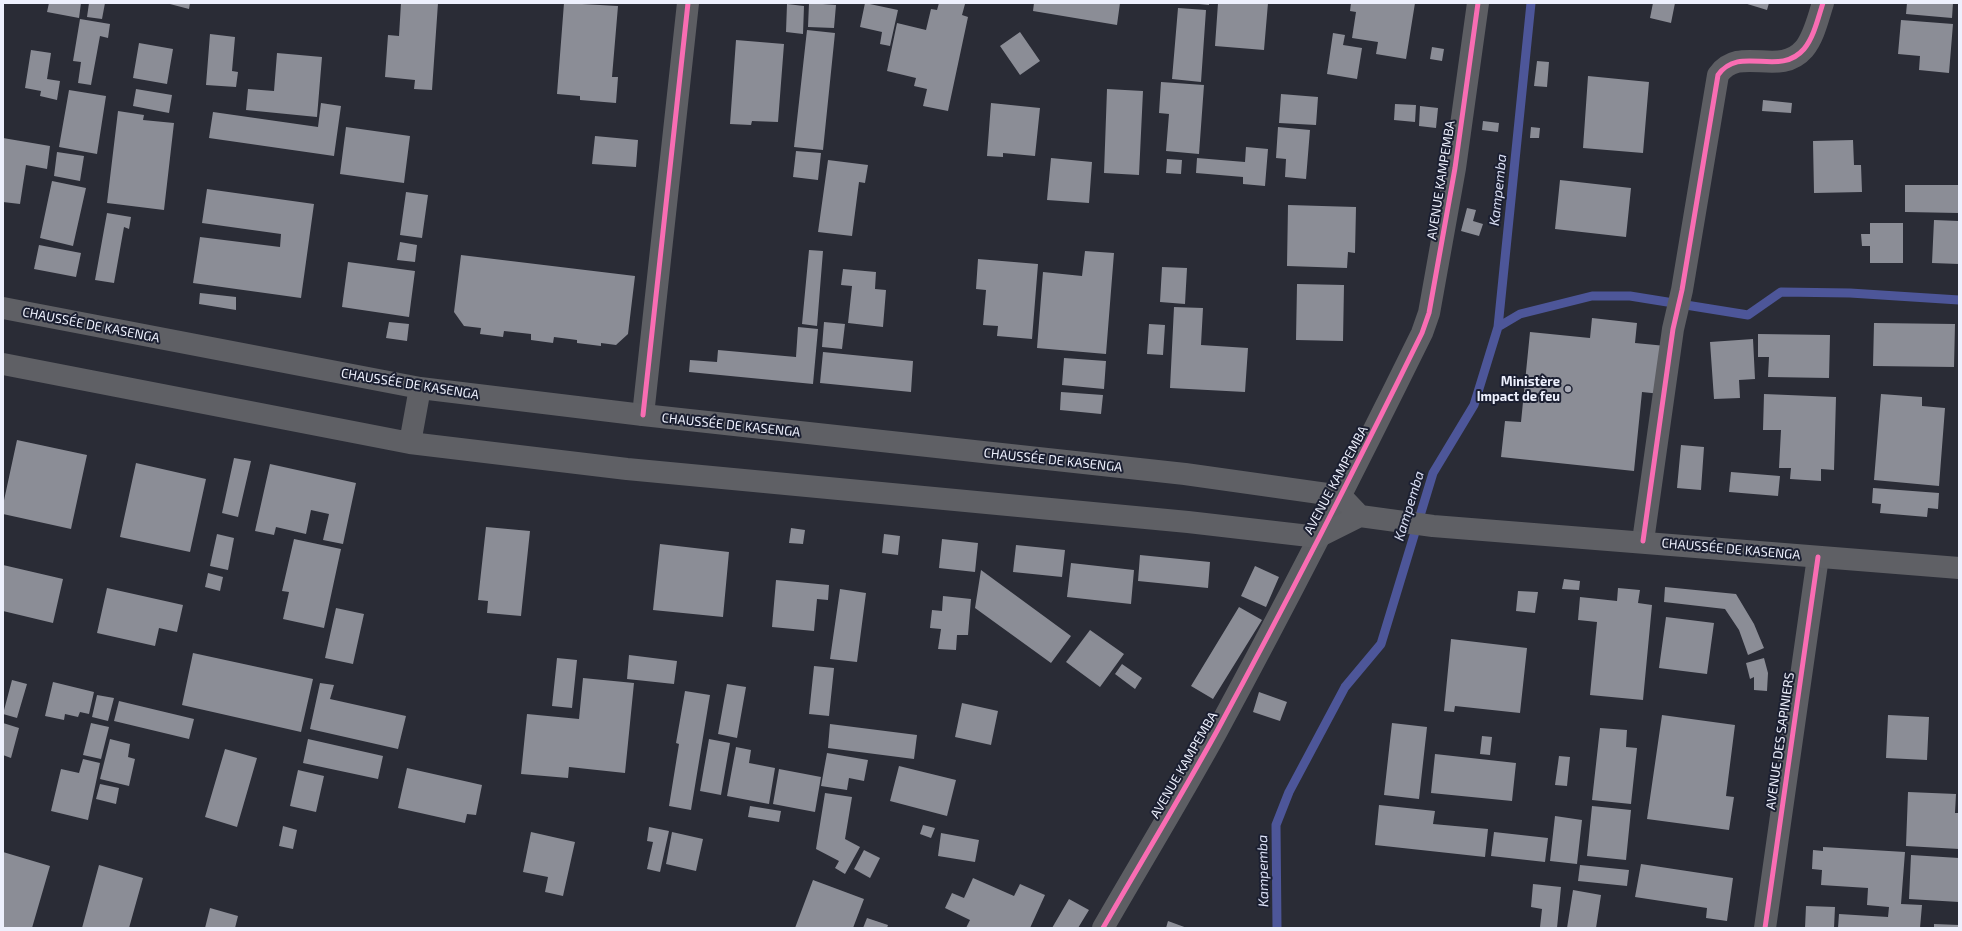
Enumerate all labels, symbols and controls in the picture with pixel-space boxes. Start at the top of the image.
street label: AVENUE KAMPEMBA [1424,119,1458,241]
water label: Kampemba [1486,153,1510,227]
street label: CHAUSSÉE DE KASENGA [21,304,161,346]
street label: CHAUSSÉE DE KASENGA [340,365,480,403]
place label: Ministère Impact de feu [1477,374,1560,405]
marker: Ministère Impact de feu [1563,384,1573,394]
street label: CHAUSSÉE DE KASENGA [661,410,801,440]
street label: AVENUE KAMPEMBA [1301,423,1371,537]
street label: CHAUSSÉE DE KASENGA [983,445,1123,475]
water label: Kampemba [1390,469,1428,543]
street label: CHAUSSÉE DE KASENGA [1661,535,1801,563]
street label: AVENUE DES SAPINIERS [1763,671,1797,811]
street label: AVENUE KAMPEMBA [1147,709,1221,821]
water label: Kampemba [1254,835,1272,907]

